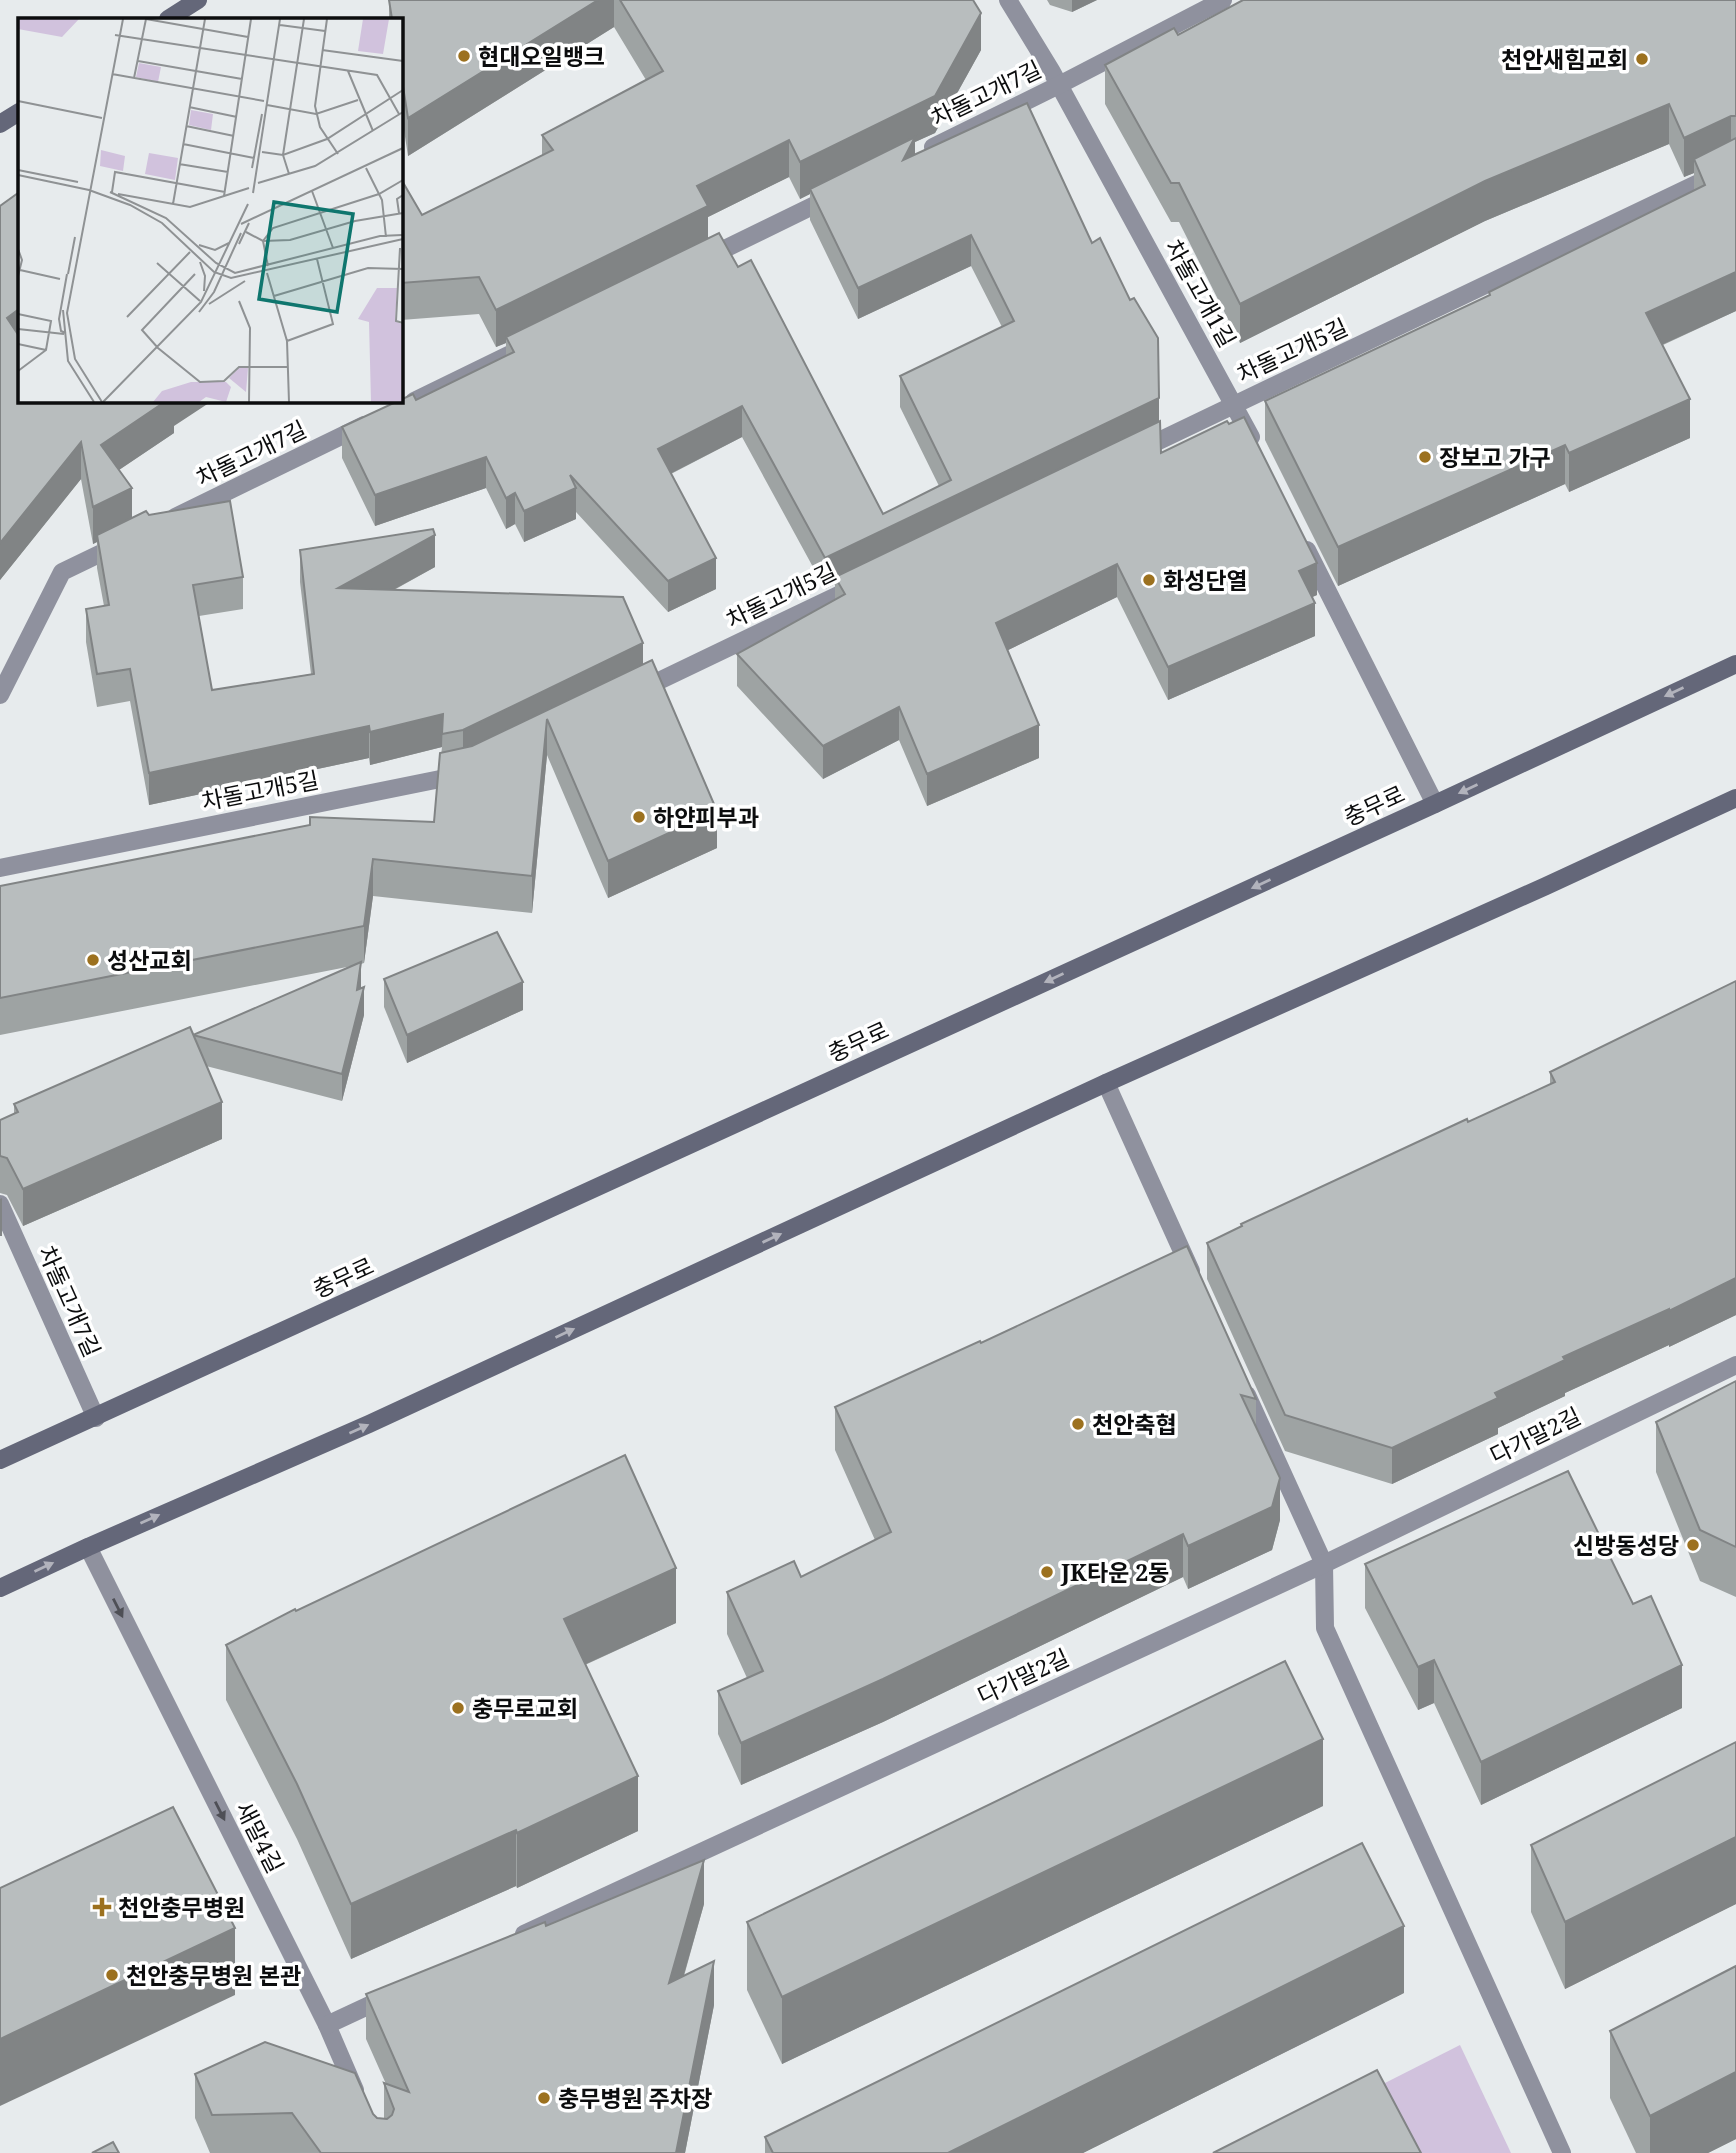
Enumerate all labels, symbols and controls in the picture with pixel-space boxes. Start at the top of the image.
inset map [18,18,402,402]
place label: 현대오일뱅크 [478,40,605,72]
place label: 천안새힘교회 [1501,43,1628,75]
marker: 현대오일뱅크 [456,48,472,64]
marker: 천안새힘교회 [1634,51,1650,67]
street label: 차돌고개7길 [926,53,1046,133]
street label: 차돌고개1길 [1158,233,1244,353]
street label: 차돌고개5길 [1231,310,1353,390]
street label: 차돌고개7길 [191,413,311,493]
place label: 장보고 가구 [1439,441,1551,473]
marker: 장보고 가구 [1417,449,1433,465]
street label: 차돌고개5길 [721,555,841,635]
place label: 화성단열 [1163,564,1248,596]
marker: 화성단열 [1141,572,1157,588]
one-way arrow [1664,687,1684,698]
street label: 차돌고개5길 [199,763,321,817]
street label: 충무로 [1338,777,1410,833]
one-way arrow [1458,783,1478,795]
place label: 하얀피부과 [653,801,759,833]
marker: 하얀피부과 [631,809,647,825]
one-way arrow [1251,878,1271,889]
place label: 성산교회 [107,944,192,976]
marker: 성산교회 [85,952,101,968]
one-way arrow [1044,972,1064,984]
street label: 충무로 [822,1013,894,1069]
one-way arrow [762,1232,782,1243]
street label: 차돌고개7길 [31,1240,109,1362]
street label: 충무로 [307,1249,379,1305]
one-way arrow [555,1327,575,1339]
street label: 다가말2길 [1484,1399,1586,1471]
place label: 천안축협 [1092,1408,1177,1440]
marker: 천안축협 [1070,1416,1086,1432]
one-way arrow [348,1423,369,1434]
one-way arrow [140,1514,161,1525]
place label: 신방동성당 [1573,1529,1679,1561]
marker: 신방동성당 [1685,1537,1701,1553]
place label: JK타운 2동 [1060,1556,1169,1588]
one-way arrow [34,1561,54,1573]
marker: JK타운 2동 [1039,1564,1055,1580]
one-way arrow [112,1598,123,1618]
street label: 다가말2길 [972,1641,1074,1711]
place label: 충무로교회 [472,1692,578,1724]
marker: 충무로교회 [450,1700,466,1716]
street label: 새말4길 [228,1796,292,1878]
one-way arrow [214,1801,226,1821]
place label: 천안충무병원 [118,1891,245,1923]
marker: 천안충무병원 [92,1897,112,1917]
place label: 천안충무병원 본관 [126,1959,301,1991]
marker: 천안충무병원 본관 [104,1967,120,1983]
place label: 충무병원 주차장 [558,2082,712,2114]
marker: 충무병원 주차장 [536,2090,552,2106]

